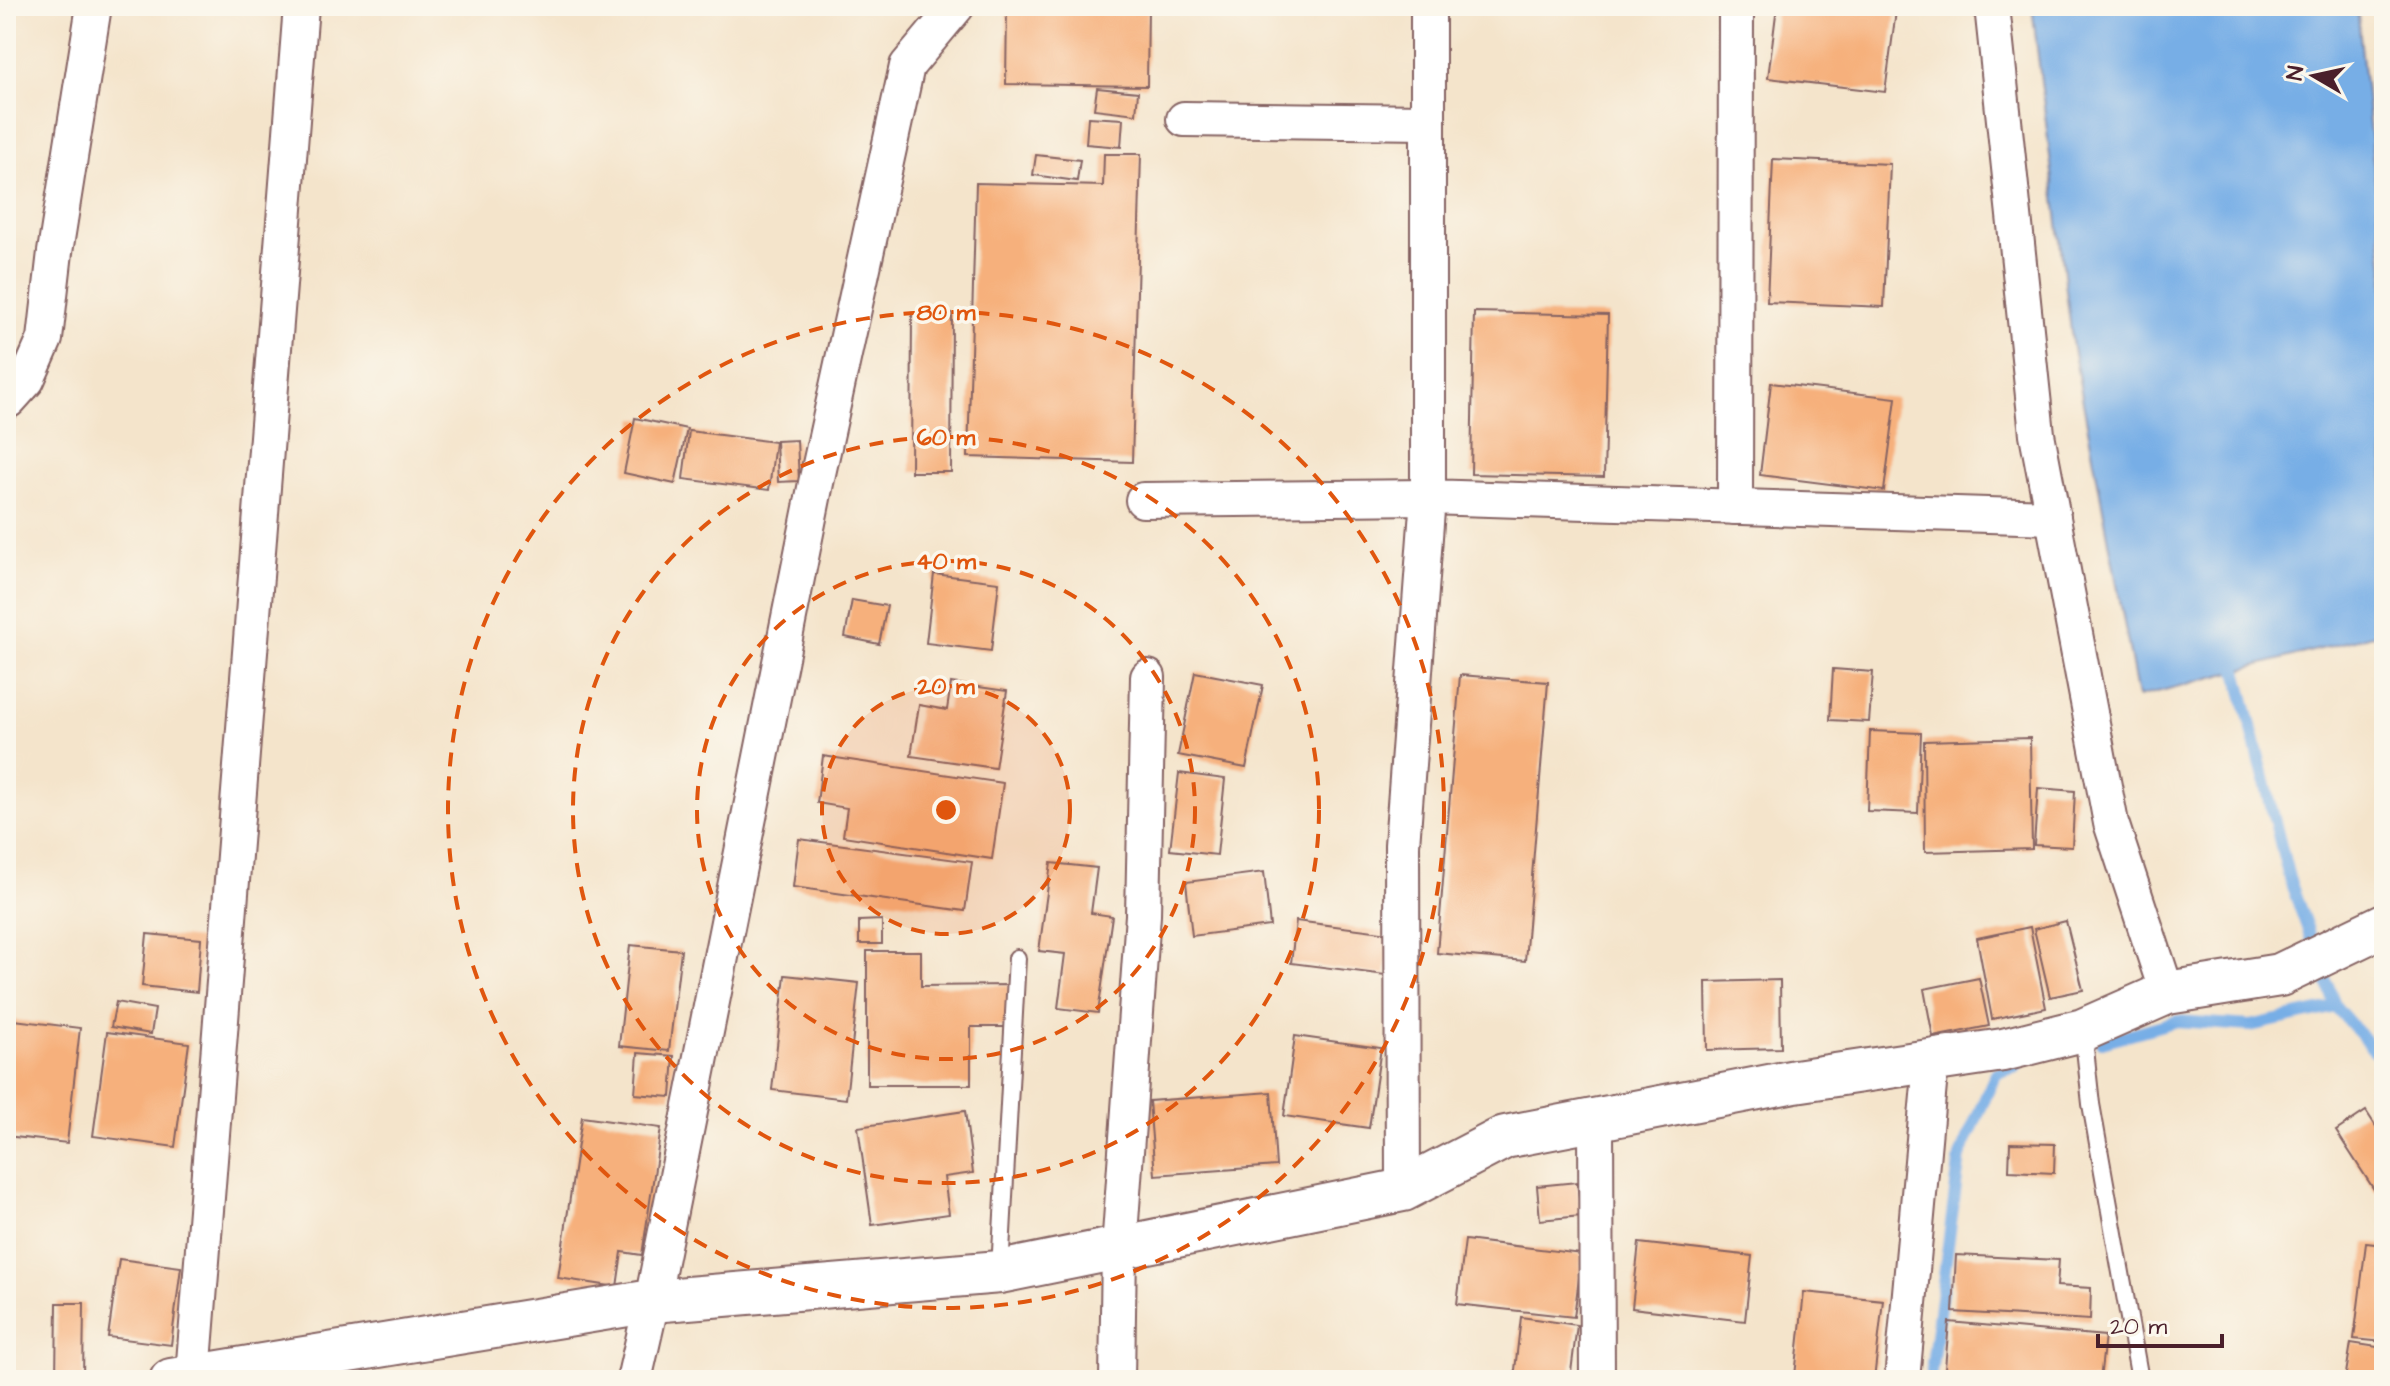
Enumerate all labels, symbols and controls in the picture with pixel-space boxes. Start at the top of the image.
north arrow [2274,36,2354,116]
text: N [2279,64,2312,82]
text: 80 m [917,296,976,330]
text: 60 m [917,421,976,455]
text: 40 m [916,545,976,579]
text: 20 m [916,670,975,704]
centre of rings [932,796,960,824]
scale bar [2098,1298,2222,1348]
text: 20 m [2110,1310,2167,1344]

